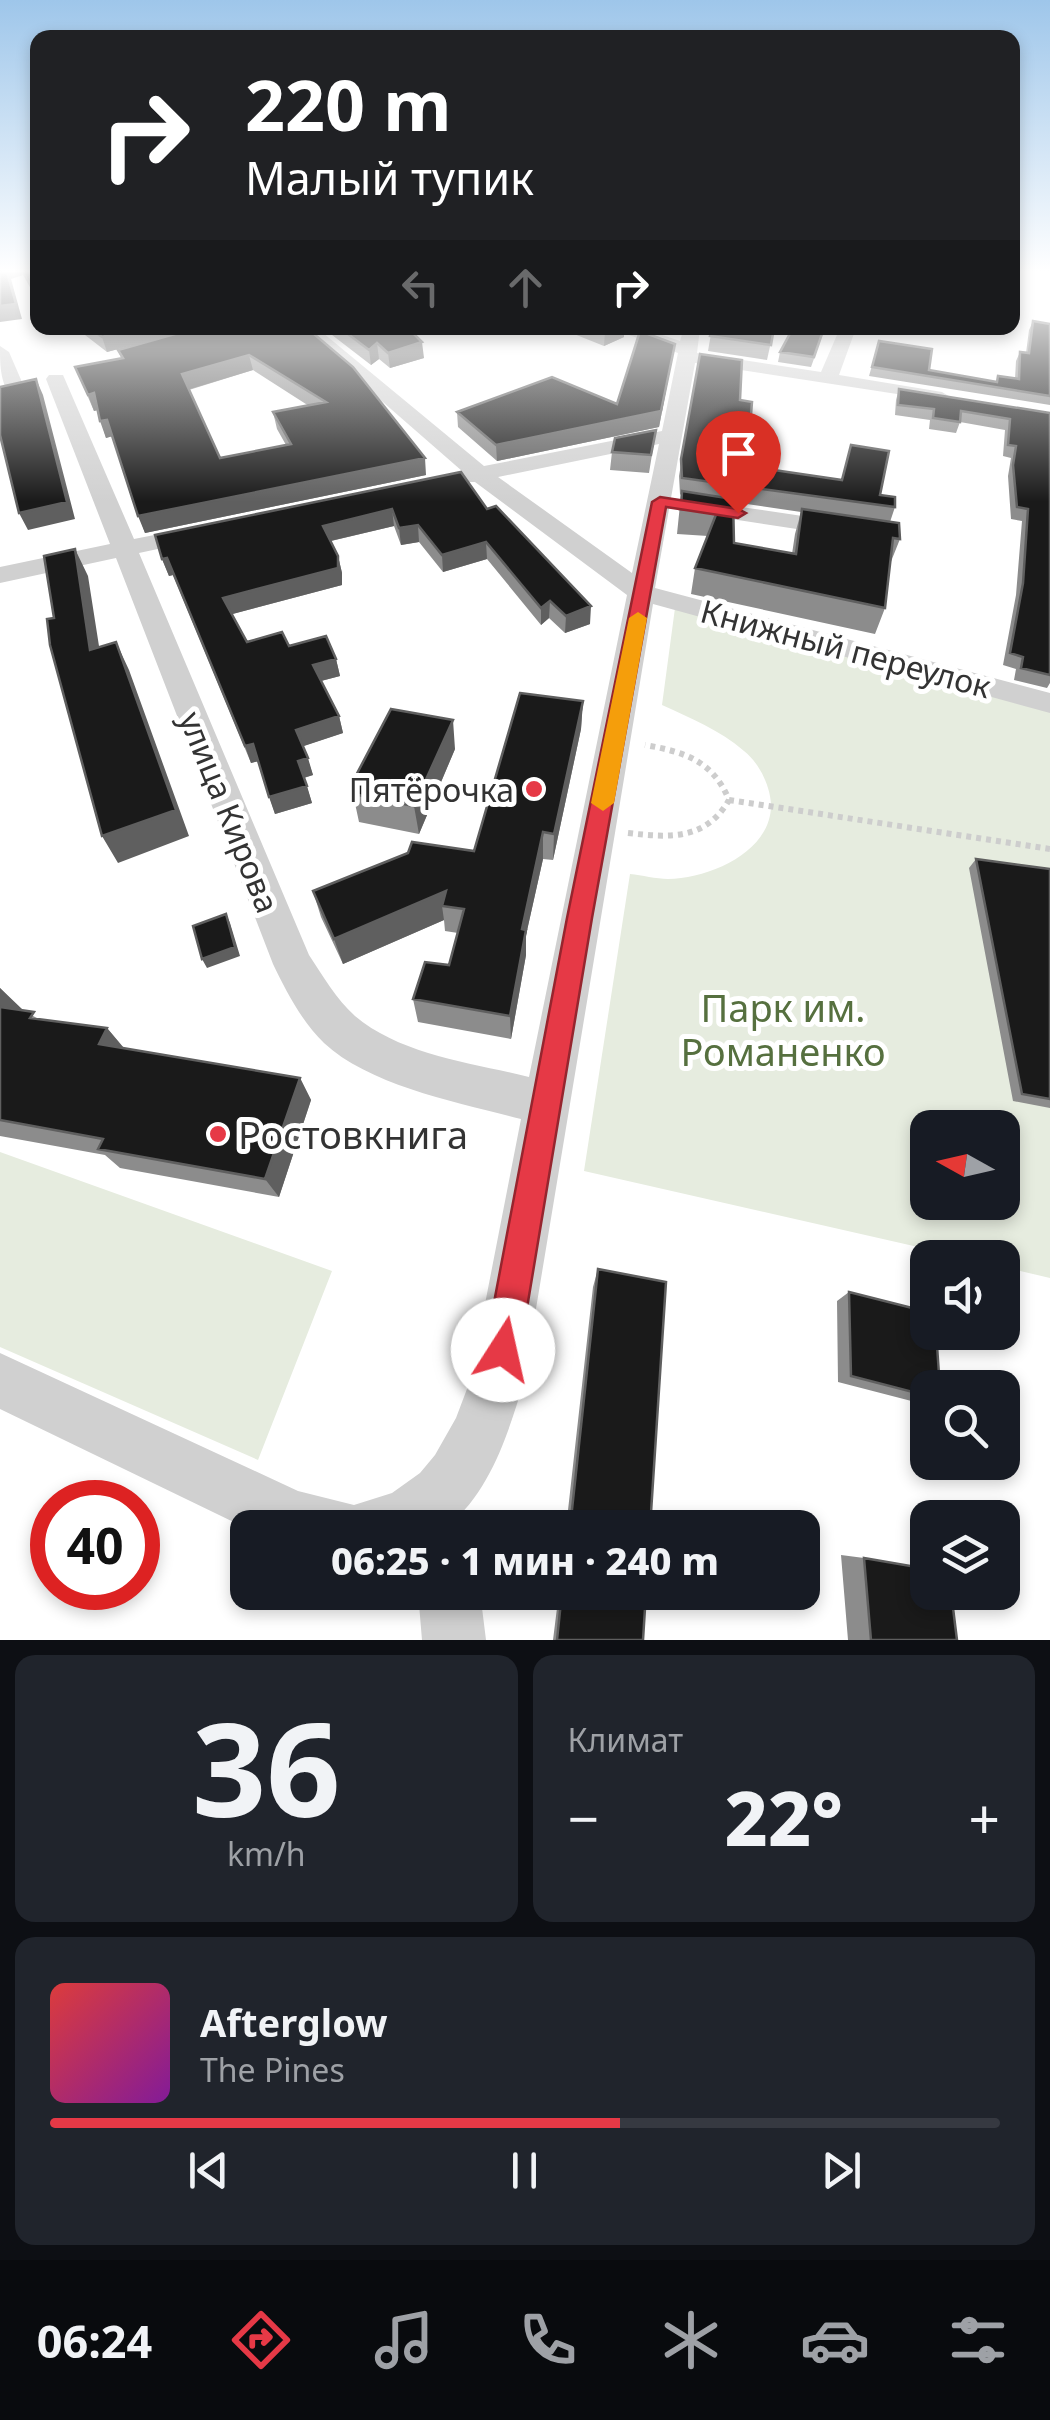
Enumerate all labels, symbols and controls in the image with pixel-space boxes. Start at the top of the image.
text: 220 m [245,56,452,152]
icon: right [80,70,210,200]
text: Малый тупик [245,147,534,208]
icon: left [393,260,448,315]
icon: ahead [498,260,553,315]
icon: right [603,260,658,315]
pin [696,411,781,514]
icon: arrive [711,426,766,481]
street label: Книжный переулок [696,589,996,707]
street label: улица Кирова [170,705,290,919]
place label: Пятёрочка [349,768,514,811]
marker: Пятёрочка [523,778,545,800]
park label: Парк им. Романенко [680,981,886,1077]
place label: Ростовкнига [238,1108,468,1160]
north arrow [910,1110,1020,1220]
map controls [910,1110,1020,1610]
marker: Ростовкнига [207,1123,229,1145]
button: sound [910,1240,1020,1350]
position arrow [451,1298,555,1402]
button: search [910,1370,1020,1480]
speed limit sign: 40 [30,1480,160,1610]
button: layers [910,1500,1020,1610]
text: 06:25 · 1 мин · 240 m [331,1534,719,1586]
text: 36 [192,1678,341,1855]
text: Климат [568,1718,683,1761]
text: 22° [725,1766,843,1868]
text: − [568,1780,599,1855]
text: + [969,1780,1000,1855]
text: km/h [227,1832,306,1875]
text: Afterglow [200,1996,388,2048]
text: The Pines [200,2048,345,2091]
icon: previous [181,2143,236,2198]
icon: pause [497,2143,552,2198]
icon: next [814,2143,869,2198]
icon: directions [226,2305,296,2375]
icon: music [369,2305,439,2375]
icon: phone [513,2305,583,2375]
icon: climate [656,2305,726,2375]
icon: car [800,2305,870,2375]
icon: filters [943,2305,1013,2375]
text: 06:24 [37,2310,152,2371]

